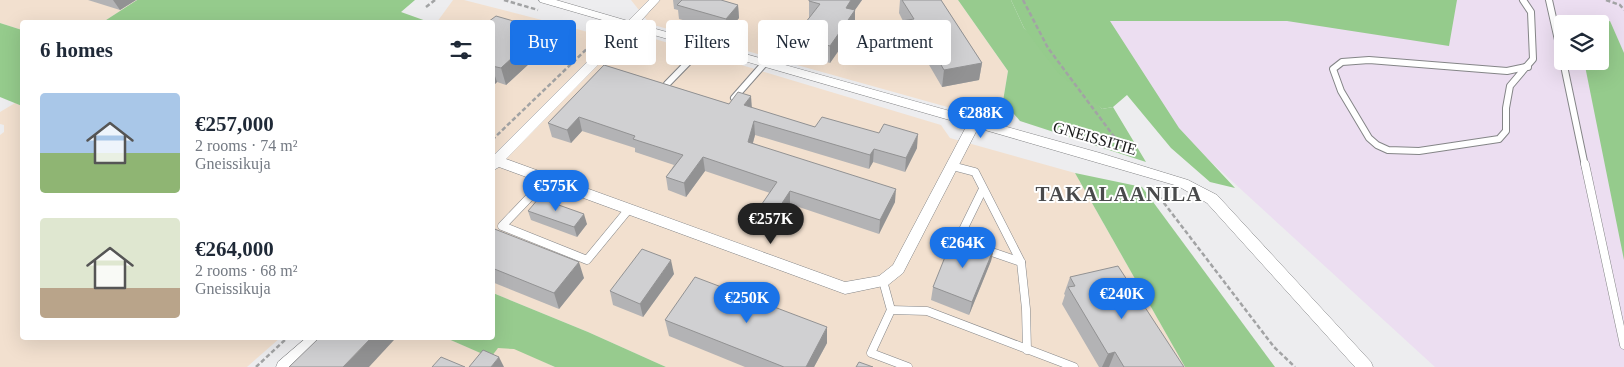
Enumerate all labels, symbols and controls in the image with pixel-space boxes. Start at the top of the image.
map controls [1554,15,1609,70]
button: layers [1554,15,1609,70]
chip: Buy [510,20,576,65]
chip: Rent [586,20,656,65]
chip: Filters [666,20,748,65]
chip: New [758,20,828,65]
chip: Apartment [838,20,951,65]
icon: filters [447,36,475,64]
text: 6 homes [40,38,113,62]
pin: €288K [946,96,1016,139]
text: €288K [959,104,1003,121]
text: €257,000 [195,112,274,136]
icon: home [80,113,140,173]
street label: GNEISSITIE [1051,118,1139,158]
text: 2 rooms · 74 m² [195,137,298,154]
text: Gneissikuja [195,155,271,172]
pin: €575K [521,170,591,212]
text: €575K [534,177,578,194]
district label: TAKALAANILA [1036,182,1202,206]
pin: €257K [736,202,806,245]
text: €257K [749,210,793,227]
pin: €264K [928,226,998,269]
text: €264K [941,234,985,251]
text: €264,000 [195,237,274,261]
icon: home [80,238,140,298]
text: 2 rooms · 68 m² [195,262,298,279]
pin: €240K [1087,278,1157,320]
text: Gneissikuja [195,280,271,297]
pin: €250K [712,282,782,324]
text: €240K [1100,285,1144,302]
text: €250K [725,289,769,306]

